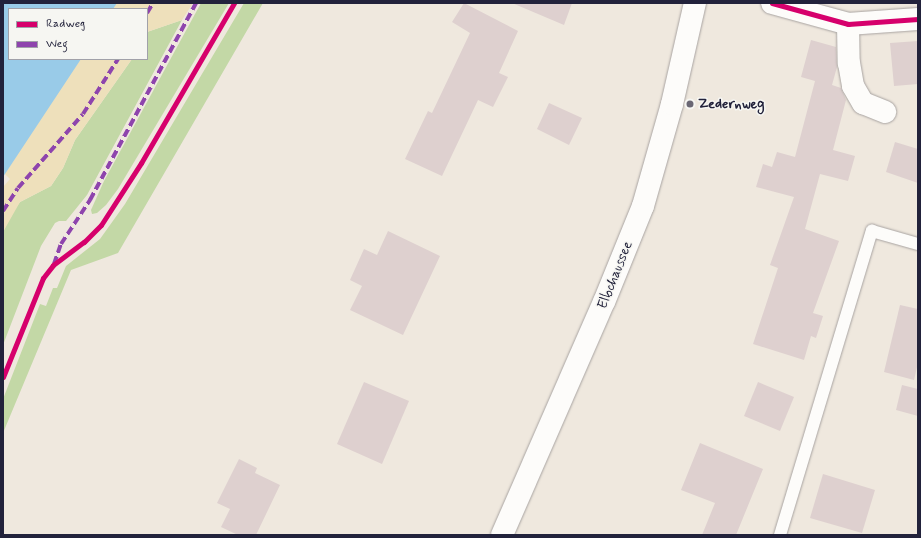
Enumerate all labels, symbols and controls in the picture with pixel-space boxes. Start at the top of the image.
legend [8,8,148,60]
text: Radweg [46,16,85,32]
text: Weg [46,36,68,52]
place label: Zedernweg [698,96,764,112]
marker: Zedernweg [685,99,695,109]
street label: Elbchaussee [594,239,636,311]

